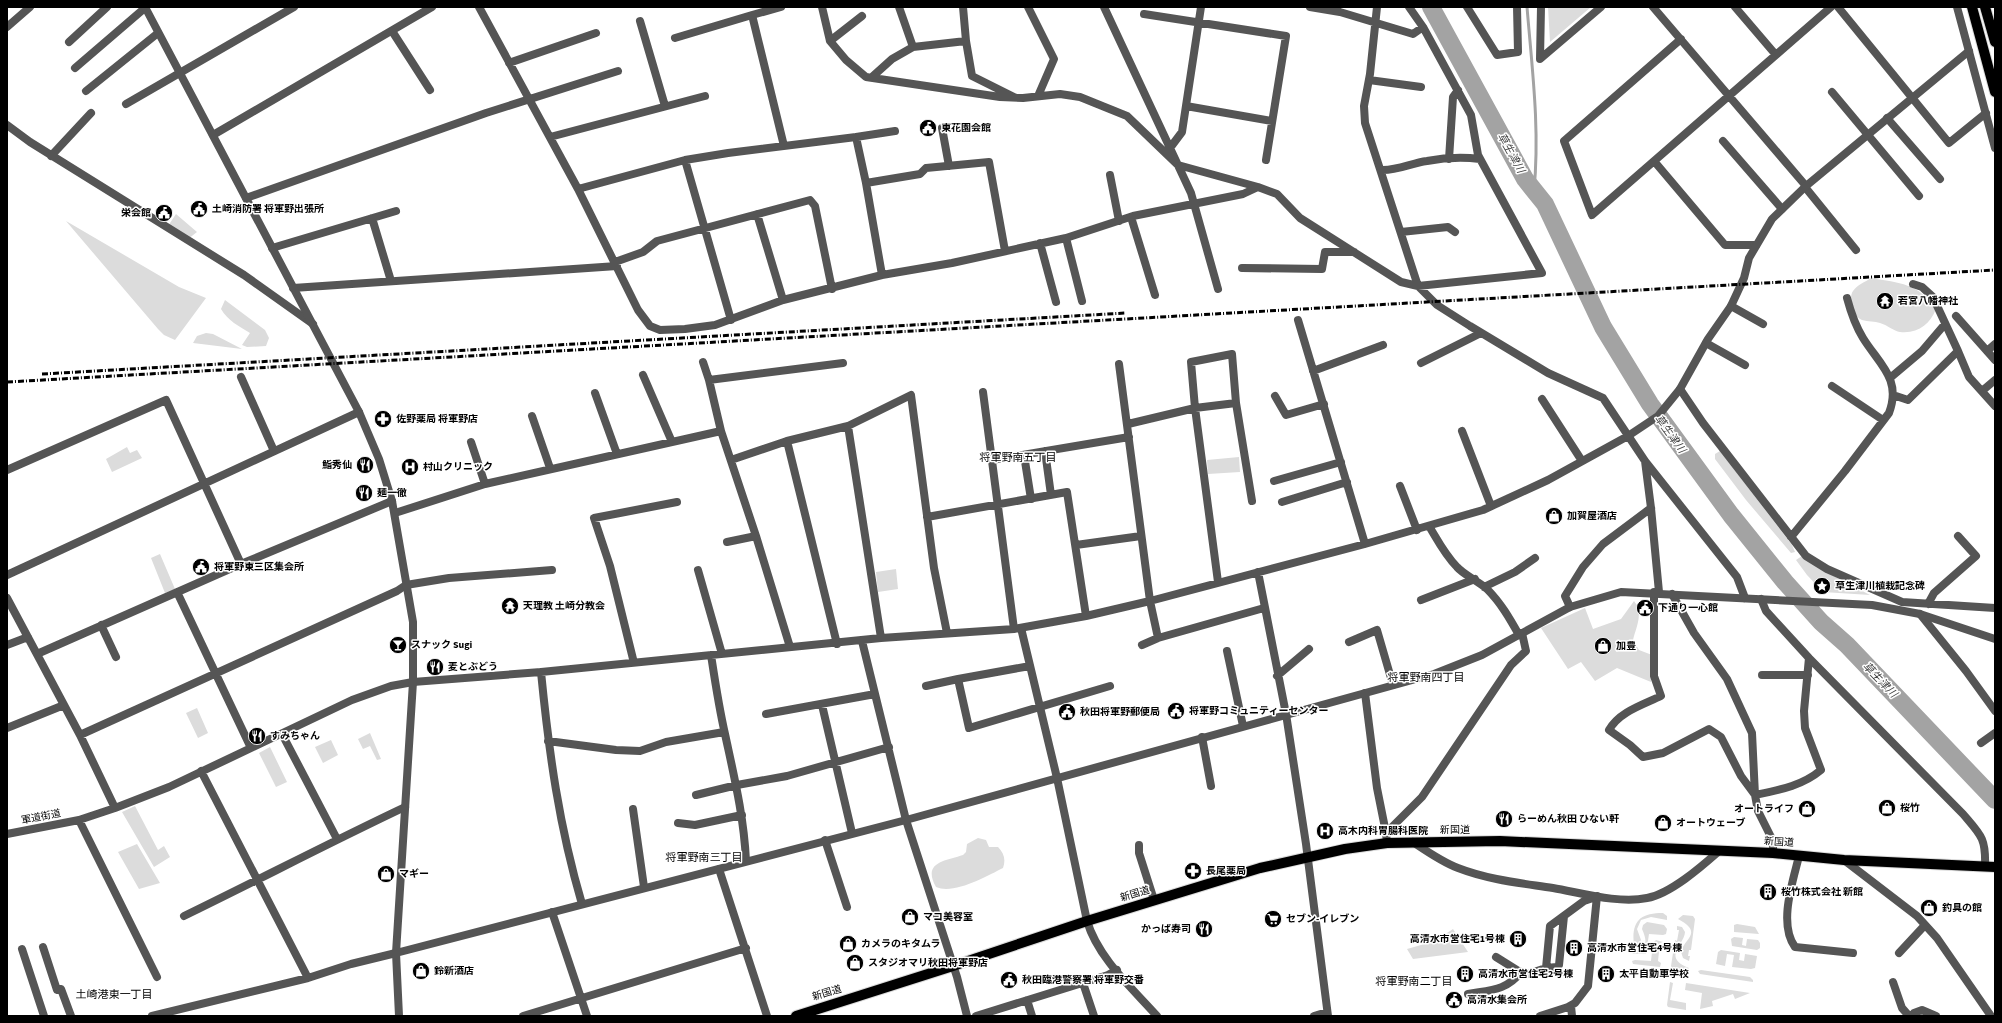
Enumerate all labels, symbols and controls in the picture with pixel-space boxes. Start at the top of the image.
public building icon: 東花園会館 [918,118,938,138]
place label: 東花園会館 [941,121,991,135]
water label: 草生津川 [1494,130,1529,177]
public building icon: 土崎消防署 将軍野出張所 [189,199,209,219]
place label: 土崎消防署 将軍野出張所 [212,202,324,216]
public building icon: 栄会館 [154,203,174,223]
place label: 栄会館 [121,206,151,220]
temple icon: 若宮八幡神社 [1875,291,1895,311]
place label: 若宮八幡神社 [1897,294,1959,308]
pharmacy icon: 佐野薬局 将軍野店 [373,409,393,429]
place label: 佐野薬局 将軍野店 [396,412,478,426]
water label: 草生津川 [1651,412,1690,457]
district label: 将軍野南五丁目 [980,450,1057,465]
restaurant icon: 鮨秀仙 [355,455,375,475]
hospital icon: 村山クリニック [400,457,420,477]
place label: 鮨秀仙 [322,458,352,472]
place label: 村山クリニック [423,460,493,474]
restaurant icon: 麺一徹 [354,483,374,503]
place label: 麺一徹 [377,486,407,500]
shop icon: 加賀屋酒店 [1544,506,1564,526]
place label: 加賀屋酒店 [1567,509,1617,523]
public building icon: 将軍野東三区集会所 [191,557,211,577]
place label: 将軍野東三区集会所 [214,560,304,574]
place icon: 草生津川植栽記念碑 [1812,576,1832,596]
place label: 草生津川植栽記念碑 [1835,579,1925,593]
temple icon: 天理教 土崎分教会 [500,596,520,616]
public building icon: 下通り一心館 [1635,598,1655,618]
place label: 天理教 土崎分教会 [523,599,605,613]
place label: 下通り一心館 [1658,601,1718,615]
bar icon: スナック Sugi [388,635,408,655]
shop icon: 加豊 [1593,636,1613,656]
place label: スナック Sugi [411,638,473,652]
place label: 加豊 [1616,639,1636,653]
restaurant icon: 麦とぶどう [425,657,445,677]
water label: 草生津川 [1859,659,1901,702]
place label: 麦とぶどう [448,660,498,674]
district label: 将軍野南四丁目 [1388,670,1465,685]
public building icon: 将軍野コミュニティーセンター [1166,701,1186,721]
public building icon: 秋田将軍野郵便局 [1057,702,1077,722]
place label: 将軍野コミュニティーセンター [1189,704,1328,718]
place label: 秋田将軍野郵便局 [1080,705,1160,719]
restaurant icon: すみちゃん [247,726,267,746]
place label: すみちゃん [270,729,320,743]
shop icon: 桜竹 [1877,798,1897,818]
shop icon: オートライフ [1797,799,1817,819]
place label: 桜竹 [1900,801,1920,815]
place label: オートライフ [1734,802,1794,816]
street label: 軍道街道 [20,806,62,828]
restaurant icon: らーめん秋田 ひない軒 [1494,809,1514,829]
place label: らーめん秋田 ひない軒 [1517,812,1619,826]
shop icon: オートウェーブ [1653,813,1673,833]
place label: オートウェーブ [1676,816,1745,830]
hospital icon: 高木内科胃腸科医院 [1315,821,1335,841]
street label: 新国道 [1440,823,1470,837]
place label: 高木内科胃腸科医院 [1338,824,1428,838]
street label: 新国道 [1764,834,1794,850]
district label: 将軍野南三丁目 [666,850,743,865]
pharmacy icon: 長尾薬局 [1183,861,1203,881]
shop icon: マギー [376,864,396,884]
place label: 長尾薬局 [1206,864,1246,878]
place label: マギー [399,867,429,881]
building icon: 桜竹株式会社 新館 [1758,882,1778,902]
street label: 新国道 [1119,883,1151,905]
place label: 桜竹株式会社 新館 [1781,885,1863,899]
shop icon: 釣具の館 [1919,898,1939,918]
place label: 釣具の館 [1942,901,1982,915]
shop icon: マコ美容室 [900,907,920,927]
supermarket icon: セブン-イレブン [1263,909,1283,929]
place label: マコ美容室 [923,910,973,924]
place label: セブン-イレブン [1286,912,1359,926]
restaurant icon: かっぱ寿司 [1194,919,1214,939]
place label: かっぱ寿司 [1141,922,1191,936]
building icon: 高清水市営住宅1号棟 [1508,929,1528,949]
place label: 高清水市営住宅1号棟 [1410,932,1505,946]
shop icon: カメラのキタムラ [838,934,858,954]
place label: カメラのキタムラ [861,937,941,951]
building icon: 高清水市営住宅4号棟 [1564,938,1584,958]
place label: 高清水市営住宅4号棟 [1587,941,1682,955]
shop icon: スタジオマリ秋田将軍野店 [845,953,865,973]
place label: スタジオマリ秋田将軍野店 [868,956,988,970]
shop icon: 鈴新酒店 [411,961,431,981]
place label: 鈴新酒店 [434,964,474,978]
building icon: 高清水市営住宅2号棟 [1455,964,1475,984]
building icon: 太平自動車学校 [1596,964,1616,984]
place label: 高清水市営住宅2号棟 [1478,967,1573,981]
place label: 太平自動車学校 [1619,967,1689,981]
public building icon: 秋田臨港警察署 将軍野交番 [999,970,1019,990]
place label: 秋田臨港警察署 将軍野交番 [1022,973,1144,987]
district label: 将軍野南二丁目 [1376,974,1453,989]
street label: 新国道 [811,982,843,1004]
district label: 土崎港東一丁目 [76,987,153,1002]
public building icon: 高清水集会所 [1444,990,1464,1010]
place label: 高清水集会所 [1467,993,1527,1007]

